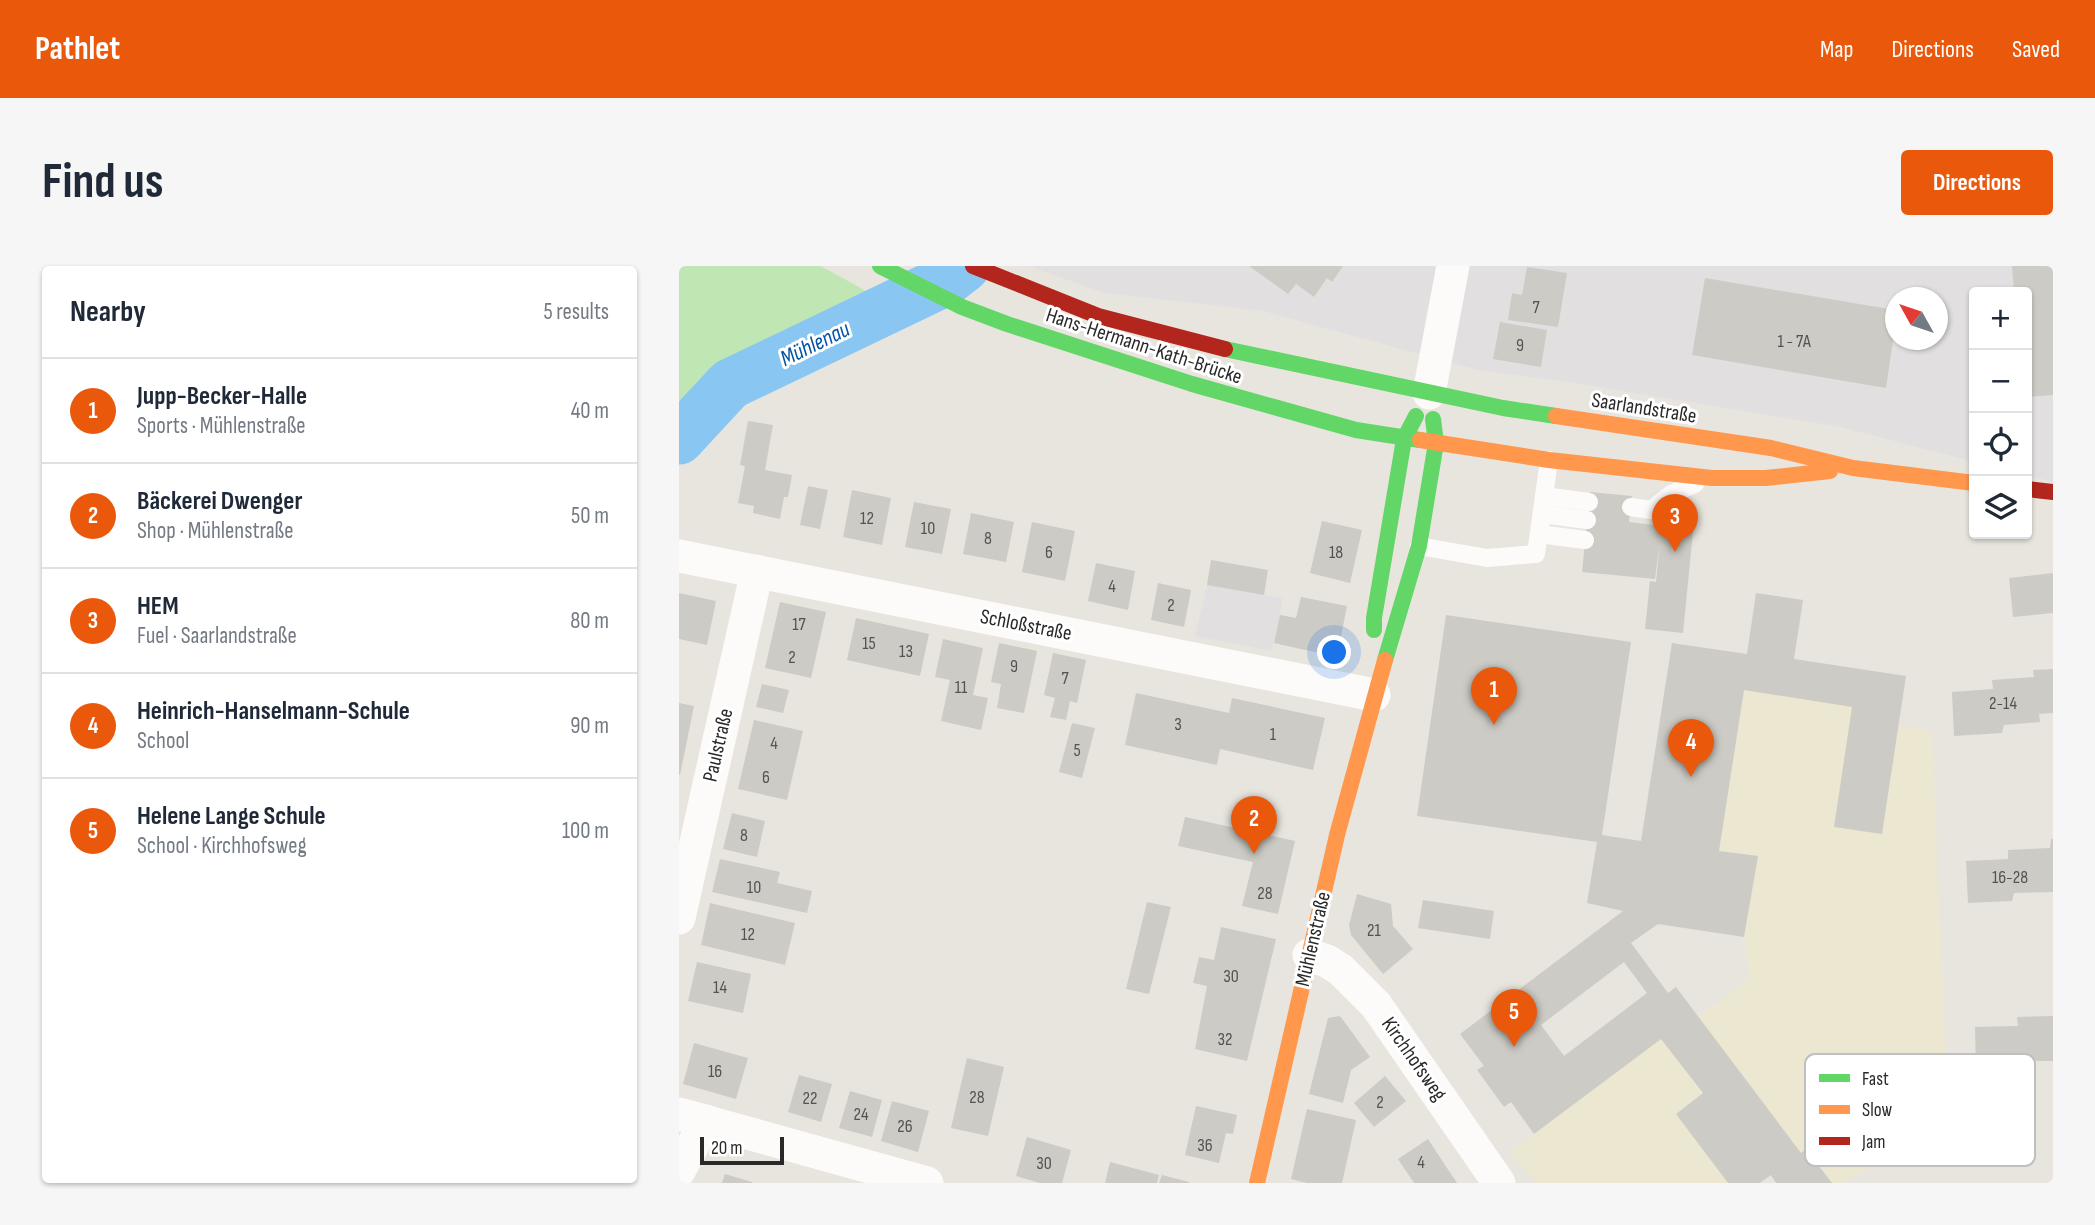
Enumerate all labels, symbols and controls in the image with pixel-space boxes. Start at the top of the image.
text: Pathlet [35,29,120,69]
text: Map [1820,35,1853,64]
text: Directions [1891,35,1974,64]
text: Saved [2012,35,2060,64]
button: Directions [1901,150,2053,215]
text: Find us [42,153,164,212]
north arrow [1885,287,1948,350]
map controls [1969,287,2032,539]
button: + [1969,287,2032,350]
text: Nearby [70,294,146,330]
house number: 7 [1532,297,1540,318]
text: 5 results [543,298,609,326]
street label: Hans-Hermann-Kath-Brücke [1043,302,1245,390]
water label: Mühlenau [776,315,855,373]
house number: 1 - 7A [1777,331,1811,352]
house number: 9 [1516,335,1524,356]
button: − [1969,350,2032,413]
text: Jupp-Becker-Halle [137,381,307,412]
street label: Saarlandstraße [1590,387,1698,429]
text: 1 [88,397,98,425]
text: 40 m [571,397,609,425]
text: Sports · Mühlenstraße [137,412,306,440]
button: locate [1969,413,2032,476]
button: layers [1969,476,2032,539]
text: Bäckerei Dwenger [137,486,302,517]
pin: 3 [1652,494,1698,552]
text: 2 [88,502,98,530]
text: 50 m [571,502,609,530]
house number: 12 [860,508,874,529]
text: Shop · Mühlenstraße [137,517,293,545]
house number: 10 [921,518,935,539]
house number: 8 [984,528,992,549]
house number: 6 [1045,542,1053,563]
house number: 18 [1329,542,1343,563]
house number: 4 [1108,576,1116,597]
text: HEM [137,591,179,622]
house number: 2 [1167,595,1175,616]
street label: Schloßstraße [978,604,1074,646]
text: 3 [88,607,98,635]
text: 80 m [570,607,609,635]
house number: 17 [792,614,807,635]
text: Fuel · Saarlandstraße [137,622,297,650]
house number: 15 [862,633,876,654]
your location [1317,635,1351,669]
house number: 13 [899,641,913,662]
house number: 2 [788,647,796,668]
house number: 9 [1010,656,1018,677]
pin: 1 [1471,667,1517,725]
house number: 7 [1061,668,1069,689]
house number: 11 [955,677,968,698]
house number: 2-14 [1989,693,2017,714]
text: Heinrich-Hanselmann-Schule [137,696,410,727]
street label: Paulstraße [697,706,739,784]
text: 4 [88,712,98,740]
text: 90 m [570,712,609,740]
house number: 3 [1174,714,1182,735]
pin: 4 [1668,719,1714,777]
house number: 1 [1270,724,1277,745]
text: School [137,727,189,755]
house number: 4 [770,733,778,754]
house number: 5 [1073,740,1081,761]
house number: 6 [762,767,770,788]
pin: 2 [1231,796,1277,854]
text: Helene Lange Schule [137,801,326,832]
text: 5 [88,817,98,845]
text: 100 m [562,817,609,845]
house number: 8 [740,825,748,846]
text: School · Kirchhofsweg [137,832,307,860]
house number: 16-28 [1992,867,2028,888]
house number: 10 [747,877,761,898]
house number: 28 [1257,883,1273,904]
street label: Mühlenstraße [1290,889,1336,989]
house number: 21 [1367,920,1382,941]
house number: 12 [741,924,755,945]
house number: 30 [1223,966,1239,987]
house number: 14 [713,977,727,998]
pin: 5 [1491,989,1537,1047]
street label: Kirchhofsweg [1376,1012,1452,1106]
house number: 32 [1218,1029,1232,1050]
legend [1805,1054,2035,1166]
house number: 16 [708,1061,722,1082]
text: Fast [1862,1068,1889,1091]
house number: 28 [969,1087,985,1108]
house number: 22 [803,1088,817,1109]
house number: 2 [1376,1092,1384,1113]
text: Slow [1862,1099,1892,1122]
house number: 24 [854,1104,869,1125]
house number: 26 [897,1116,913,1137]
text: Jam [1861,1131,1885,1154]
scale bar [700,1134,784,1166]
house number: 36 [1197,1135,1213,1156]
text: 20 m [711,1137,743,1160]
house number: 4 [1417,1152,1425,1173]
house number: 30 [1036,1153,1052,1174]

